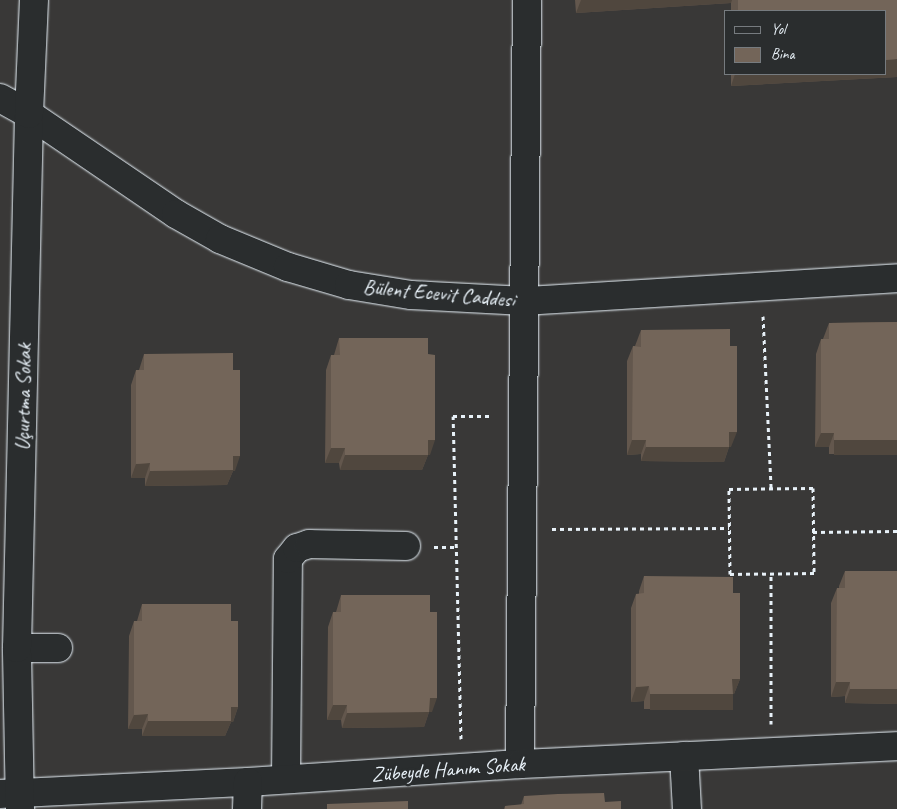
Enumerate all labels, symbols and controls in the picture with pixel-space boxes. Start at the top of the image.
legend [724,10,887,75]
text: Yol [771,20,786,39]
text: Bina [771,45,795,64]
street label: Bülent Ecevit Caddesi [362,274,516,312]
street label: Uçurtma Sokak [9,344,37,450]
street label: Zübeyde Hanım Sokak [370,751,526,787]

